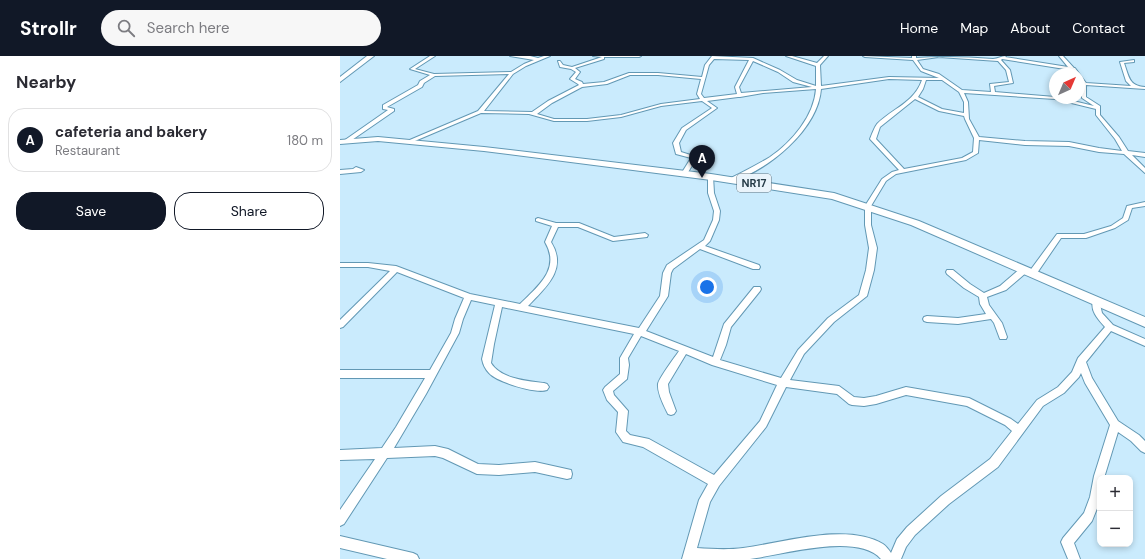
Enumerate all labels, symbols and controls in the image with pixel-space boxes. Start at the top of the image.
search box [101,10,381,46]
text: Strollr [20,16,77,41]
icon: search [115,17,137,39]
text: Search here [147,18,230,38]
text: Home [900,19,938,37]
text: Map [960,19,988,37]
text: About [1010,19,1050,37]
text: Contact [1072,19,1125,37]
north arrow [1049,68,1085,104]
text: Nearby [16,71,76,93]
text: cafeteria and bakery [55,122,207,142]
text: A [25,132,35,149]
text: 180 m [287,132,323,149]
text: Restaurant [55,142,120,159]
pin: A [689,145,715,178]
road number: NR17 [737,174,771,192]
button: Save [16,192,166,230]
button: Share [174,192,324,230]
your location [697,277,717,297]
map controls [1097,475,1133,547]
button: + [1097,475,1133,511]
button: − [1097,511,1133,547]

